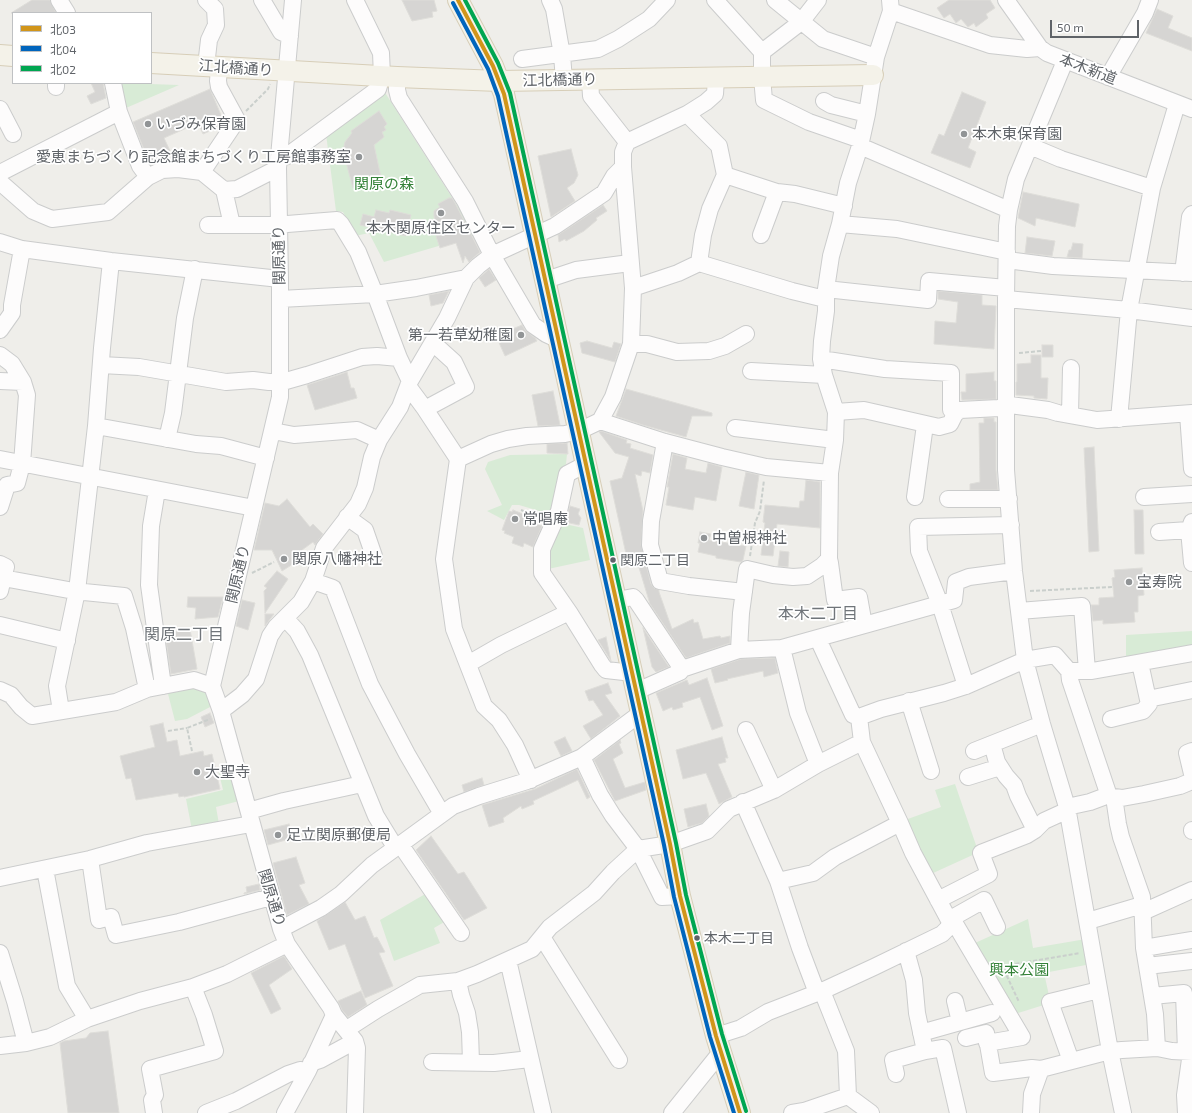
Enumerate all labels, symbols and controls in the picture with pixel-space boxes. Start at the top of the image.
legend [12,12,152,84]
scale bar [1052,12,1141,38]
text: 50 m [1057,20,1084,34]
text: 北03 [50,22,76,36]
text: 北04 [50,42,77,56]
street label: 本木新道 [1057,50,1119,88]
street label: 江北橋通り [198,56,274,80]
text: 北02 [50,62,76,76]
street label: 江北橋通り [522,70,598,90]
place label: いづみ保育園 [156,115,246,133]
marker: いづみ保育園 [143,119,153,129]
place label: 本木東保育園 [972,125,1062,143]
marker: 本木東保育園 [959,129,969,139]
place label: 愛恵まちづくり記念館まちづくり工房館事務室 [36,148,351,166]
marker: 愛恵まちづくり記念館まちづくり工房館事務室 [354,152,364,162]
park label: 関原の森 [354,175,414,193]
marker: 本木関原住区センター [436,208,446,218]
place label: 本木関原住区センター [366,219,516,237]
street label: 関原通り [269,225,289,285]
place label: 第一若草幼稚園 [408,326,513,344]
marker: 第一若草幼稚園 [516,330,526,340]
place label: 常唱庵 [523,510,568,528]
marker: 常唱庵 [510,514,520,524]
place label: 中曽根神社 [712,529,787,547]
marker: 中曽根神社 [699,533,709,543]
street label: 関原通り [222,543,254,605]
place label: 関原八幡神社 [292,550,382,568]
place label: 関原二丁目 [620,552,690,568]
marker: 関原八幡神社 [279,554,289,564]
marker: 関原二丁目 [608,555,618,565]
place label: 宝寿院 [1137,573,1182,591]
marker: 宝寿院 [1124,577,1134,587]
district label: 本木二丁目 [778,604,858,624]
district label: 関原二丁目 [144,625,224,645]
place label: 大聖寺 [205,763,250,781]
marker: 大聖寺 [192,767,202,777]
place label: 足立関原郵便局 [286,826,391,844]
marker: 足立関原郵便局 [273,830,283,840]
street label: 関原通り [255,867,289,929]
place label: 本木二丁目 [704,930,774,946]
marker: 本木二丁目 [692,933,702,943]
park label: 興本公園 [989,961,1049,979]

